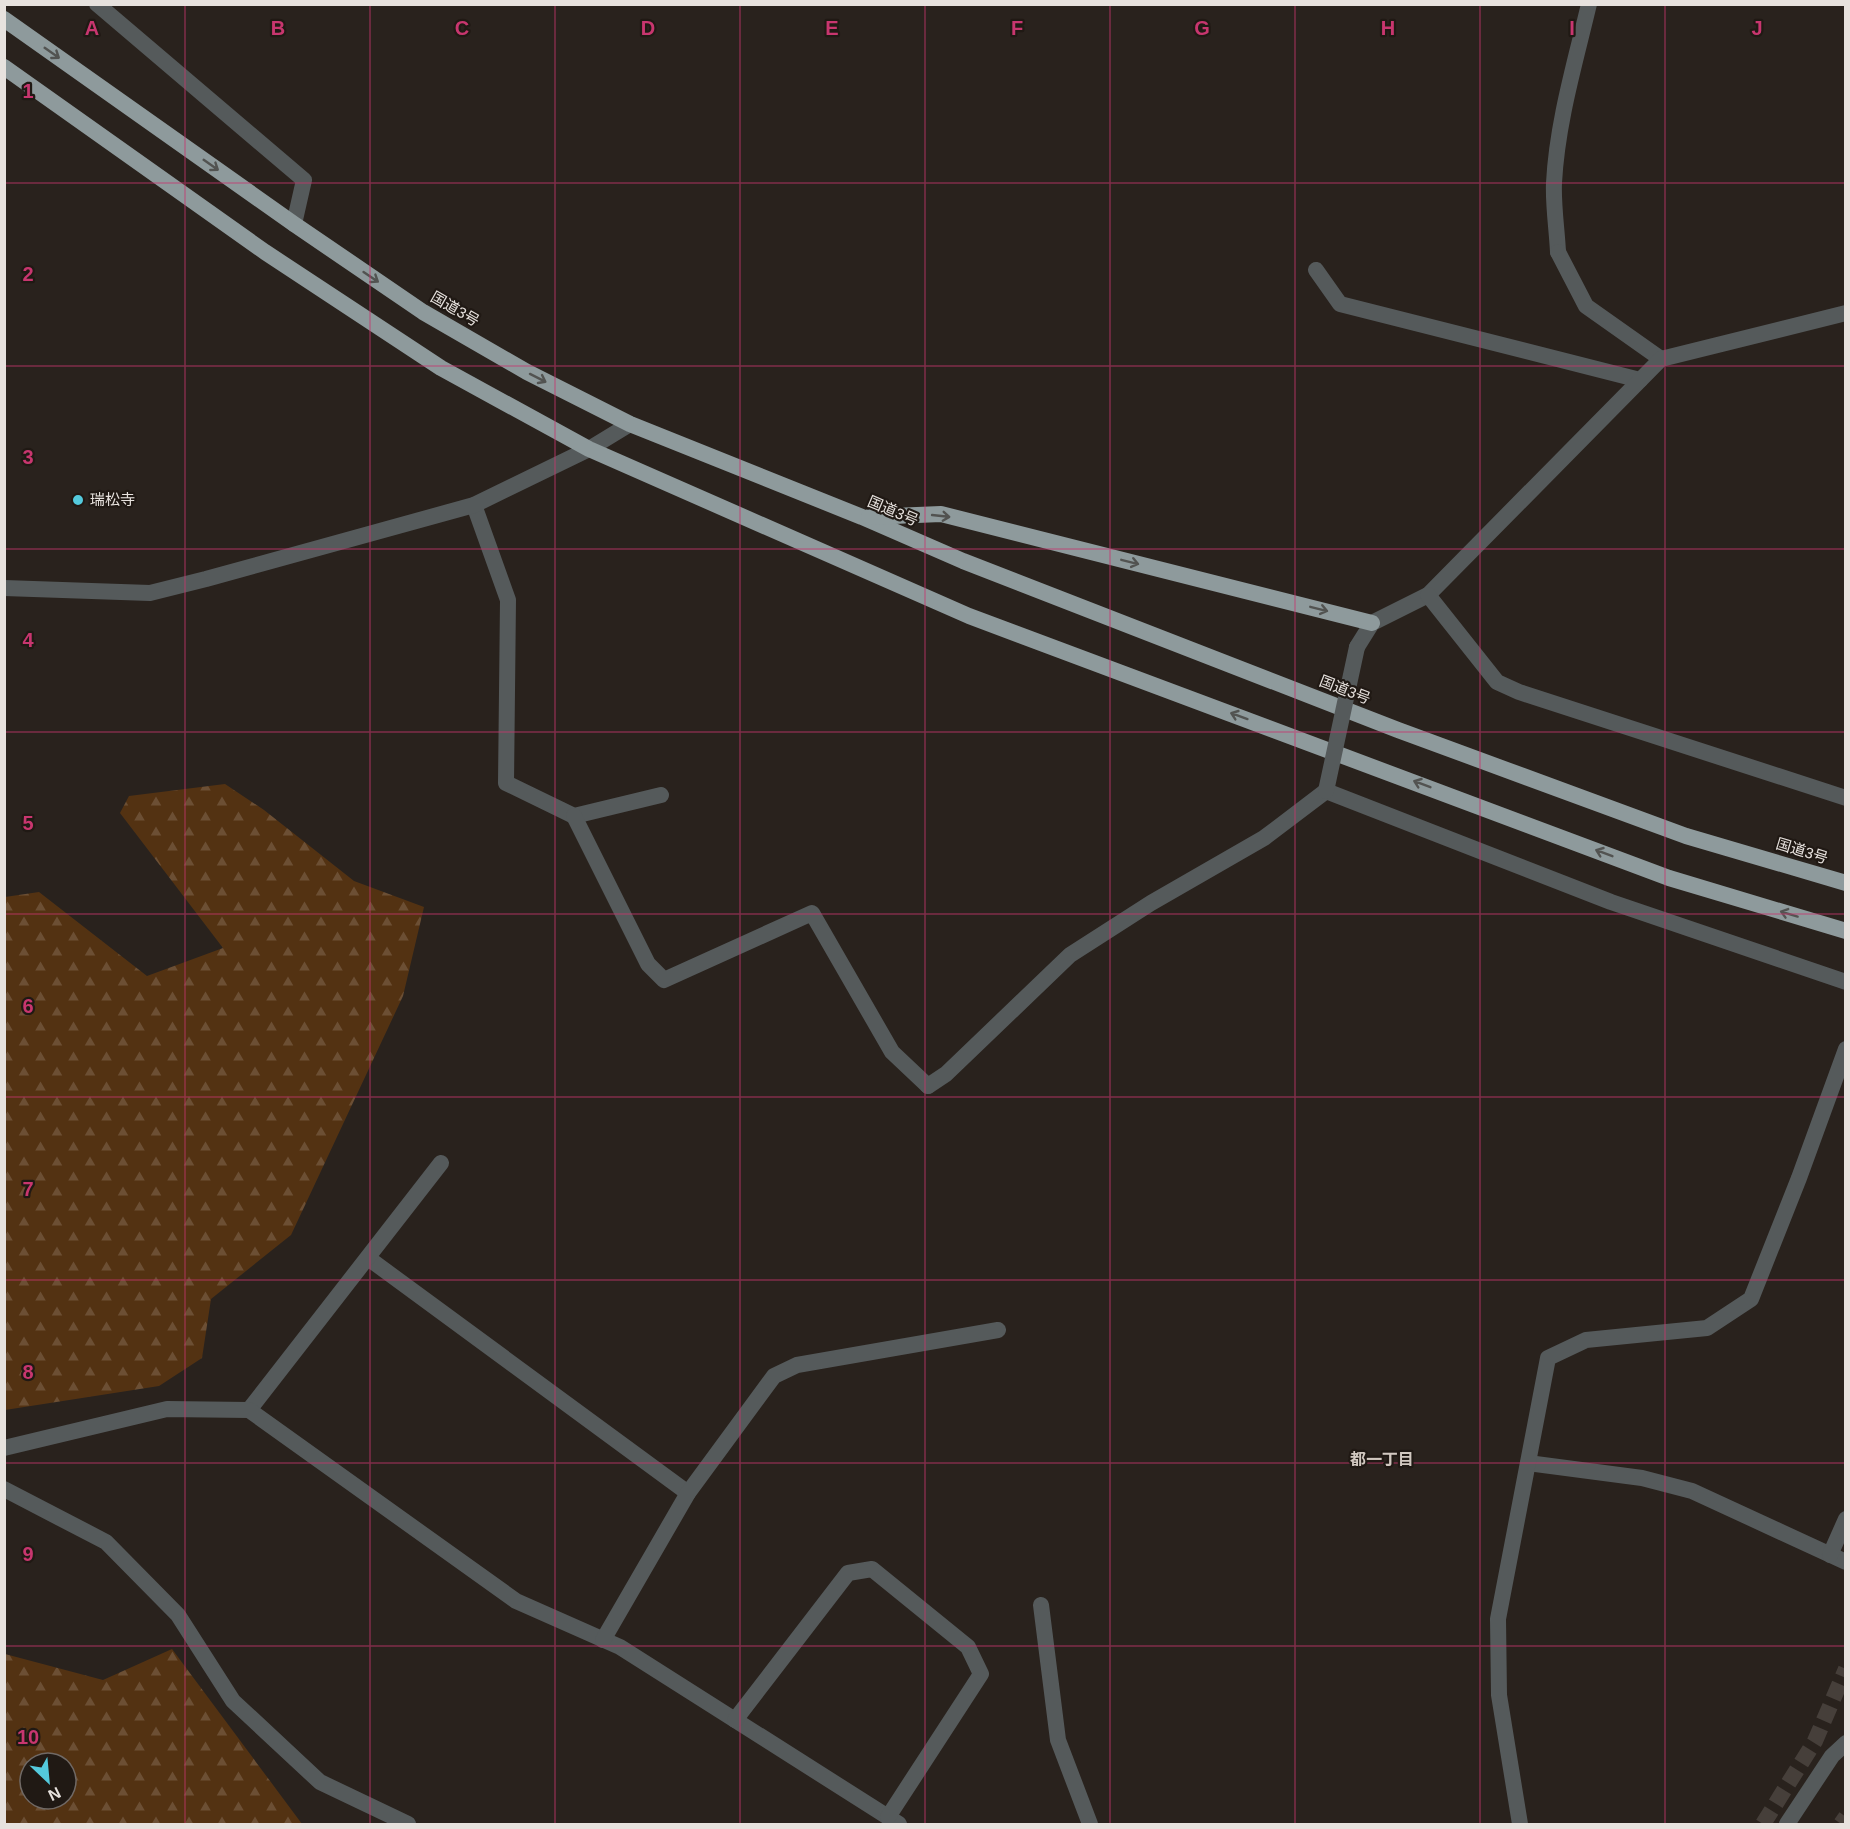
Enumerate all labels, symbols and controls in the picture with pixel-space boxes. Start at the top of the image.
text: A [85,17,99,39]
text: B [271,17,285,39]
text: C [455,17,469,39]
text: D [641,17,655,39]
text: E [825,17,839,39]
text: F [1011,17,1023,39]
text: G [1194,17,1210,39]
text: H [1381,17,1395,39]
text: I [1569,17,1575,39]
text: J [1751,17,1763,39]
one-way arrow [44,47,60,59]
text: 1 [22,80,34,102]
one-way arrow [203,159,219,171]
text: 2 [22,263,34,285]
one-way arrow [363,271,379,283]
street label: 国道3号 [428,288,483,329]
one-way arrow [529,372,547,384]
text: 3 [22,446,34,468]
place label: 瑞松寺 [90,491,135,508]
street label: 国道3号 [865,492,921,529]
marker: 瑞松寺 [71,493,85,507]
one-way arrow [931,511,950,522]
one-way arrow [1120,556,1139,568]
one-way arrow [1310,604,1329,616]
text: 4 [22,629,34,651]
street label: 国道3号 [1317,672,1373,707]
one-way arrow [1230,710,1249,721]
one-way arrow [1413,778,1432,789]
text: 5 [22,812,34,834]
street label: 国道3号 [1774,835,1830,866]
one-way arrow [1596,847,1614,858]
one-way arrow [1780,908,1799,919]
text: 6 [22,995,34,1017]
text: 7 [22,1178,34,1200]
text: 8 [22,1361,34,1383]
district label: 都一丁目 [1350,1451,1414,1468]
text: 9 [22,1543,34,1565]
text: 10 [17,1726,39,1748]
north arrow [18,1751,78,1811]
text: N [45,1784,63,1804]

